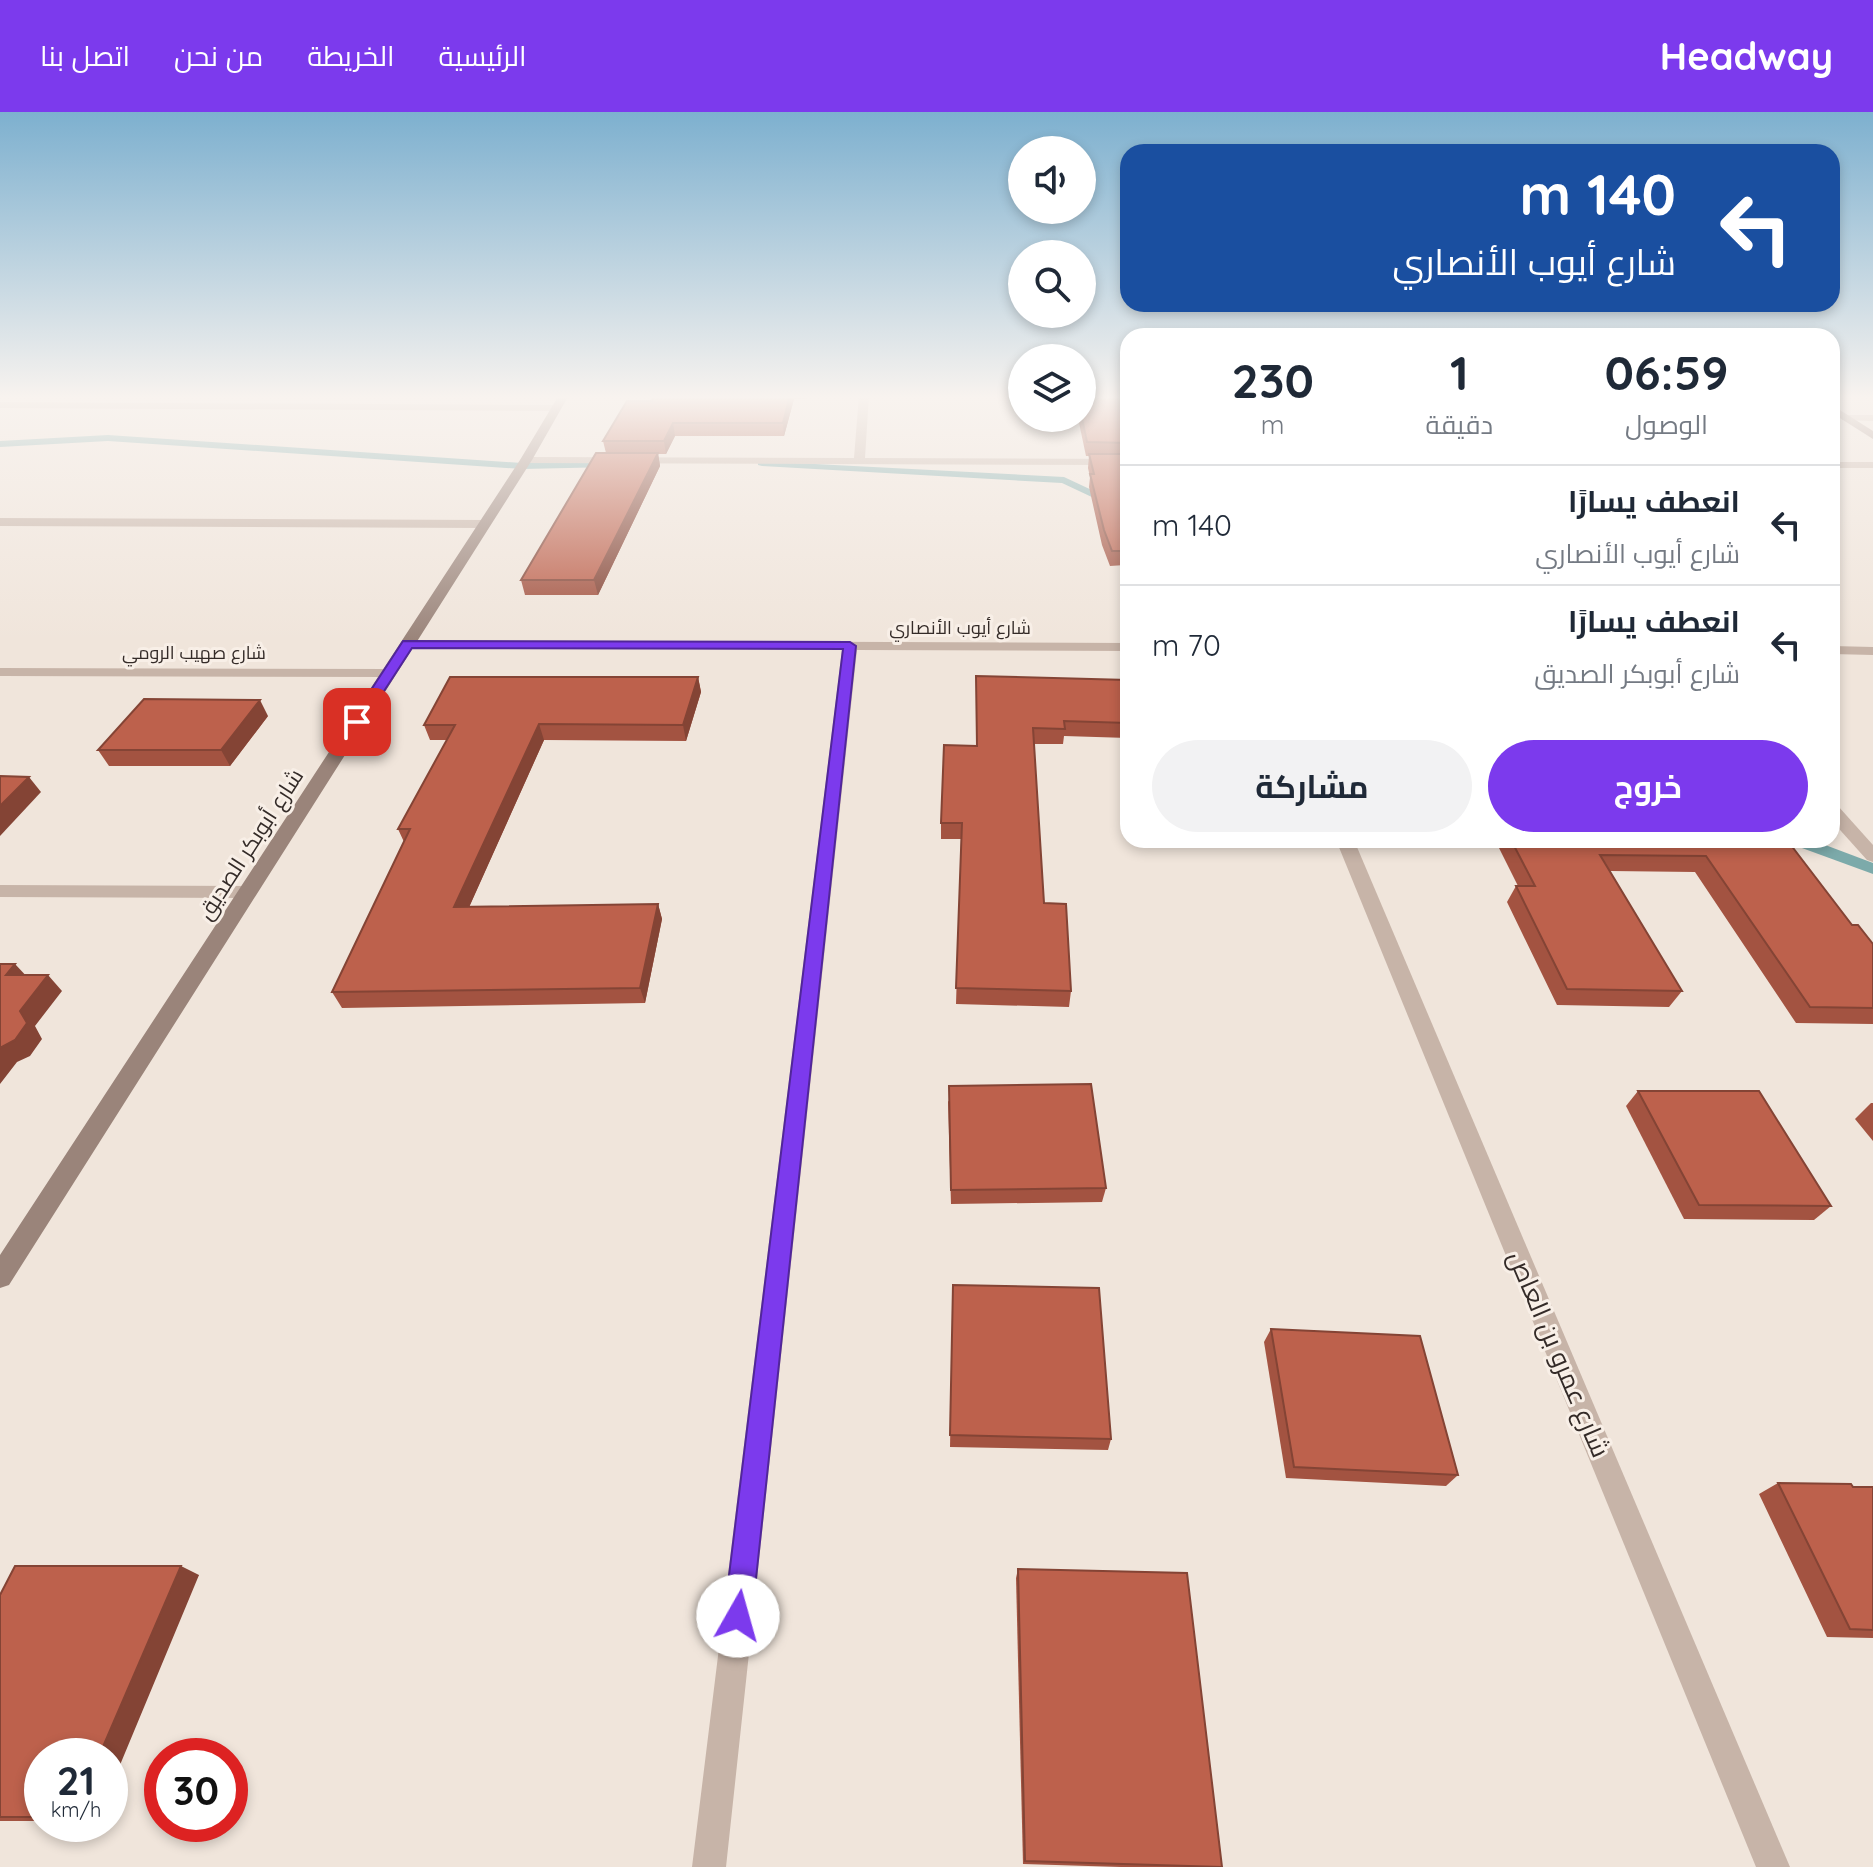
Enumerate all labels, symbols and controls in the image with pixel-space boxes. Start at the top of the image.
text: Headway [1660,32,1833,80]
text: اتصل بنا [40,38,130,73]
text: من نحن [174,38,263,73]
text: الخريطة [307,38,395,73]
text: الرئيسية [439,38,526,73]
map controls [1008,136,1096,432]
button: sound [1008,136,1096,224]
text: 140 m [1520,159,1676,229]
icon: left [1704,176,1808,280]
text: شارع أيوب الأنصاري [1393,239,1676,284]
button: search [1008,240,1096,328]
text: 1 [1450,342,1469,402]
text: 06:59 [1605,342,1729,402]
button: layers [1008,344,1096,432]
text: 230 [1231,350,1314,410]
text: m [1261,408,1285,441]
text: دقيقة [1425,408,1493,441]
text: الوصول [1625,408,1708,441]
text: انعطف يسارًا [1568,482,1740,520]
icon: left [1764,503,1808,547]
text: 140 m [1152,506,1232,544]
text: شارع أيوب الأنصاري [1535,537,1740,570]
text: انعطف يسارًا [1568,602,1740,640]
street label: شارع أيوب الأنصاري [889,616,1031,642]
icon: left [1764,623,1808,667]
text: 70 m [1152,626,1221,664]
street label: شارع صهيب الرومي [122,641,266,667]
text: شارع أبوبكر الصديق [1534,657,1740,690]
pin [323,688,391,756]
icon: arrive [335,700,379,744]
button: مشاركة [1152,740,1472,832]
button: خروج [1488,740,1808,832]
street label: شارع أبوبكر الصديق [191,763,310,925]
street label: شارع عمرو بن العاص [1500,1246,1618,1462]
position arrow [696,1574,780,1658]
speed limit sign: 30 [144,1738,248,1842]
text: 21 [57,1755,95,1805]
text: km/h [51,1797,101,1822]

